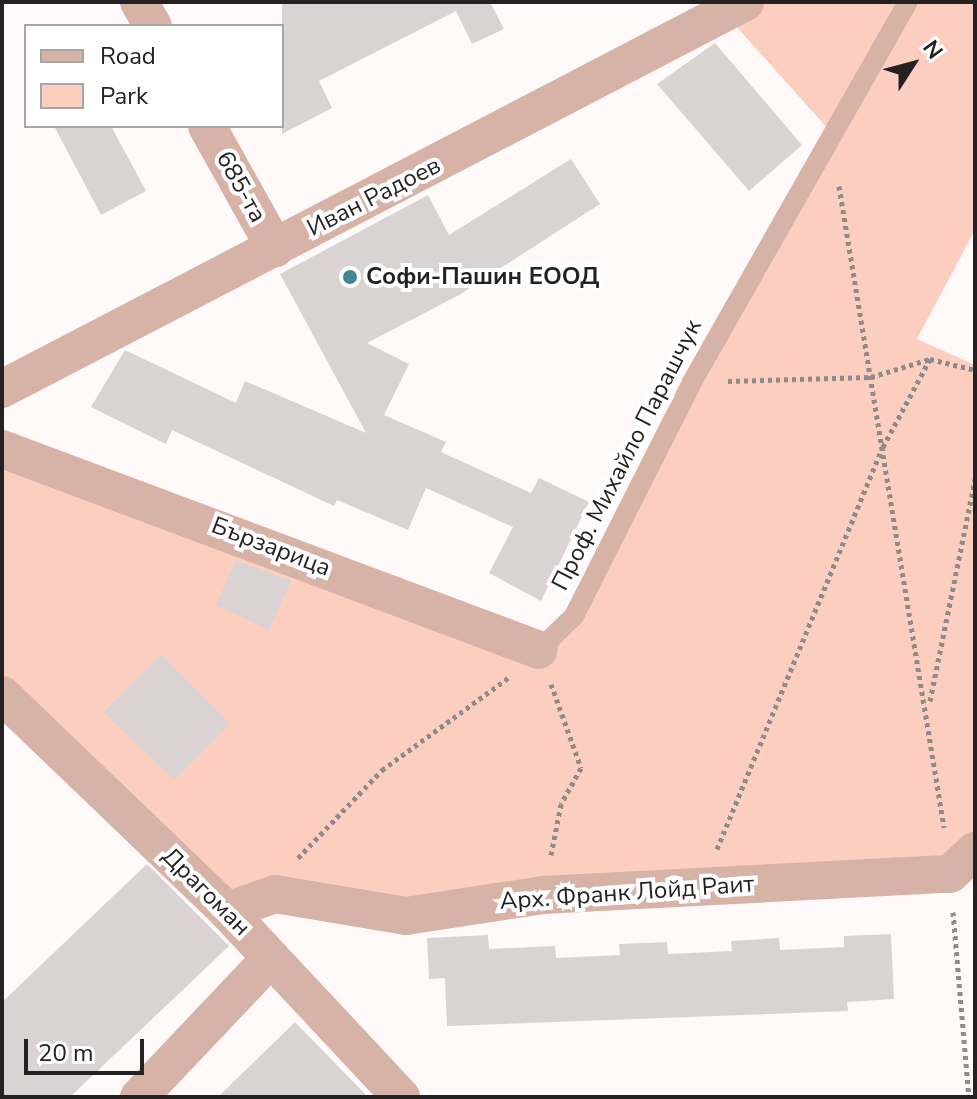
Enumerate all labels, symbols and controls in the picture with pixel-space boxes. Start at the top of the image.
legend [24,24,284,128]
north arrow [873,24,953,104]
text: N [915,34,949,65]
text: Road [100,40,156,72]
text: Park [100,80,148,112]
street label: 685-та [210,146,272,228]
street label: Иван Радоев [302,151,446,243]
place label: Софи-Пашин ЕООД [366,263,599,291]
marker: Софи-Пашин ЕООД [341,268,359,286]
street label: Проф. Михайло Парашчук [546,315,708,595]
street label: Бързарица [207,511,335,583]
street label: Драгоман [156,842,256,942]
street label: Арх. Франк Лойд Раит [499,870,755,916]
scale bar [28,1023,148,1073]
text: 20 m [38,1037,94,1069]

